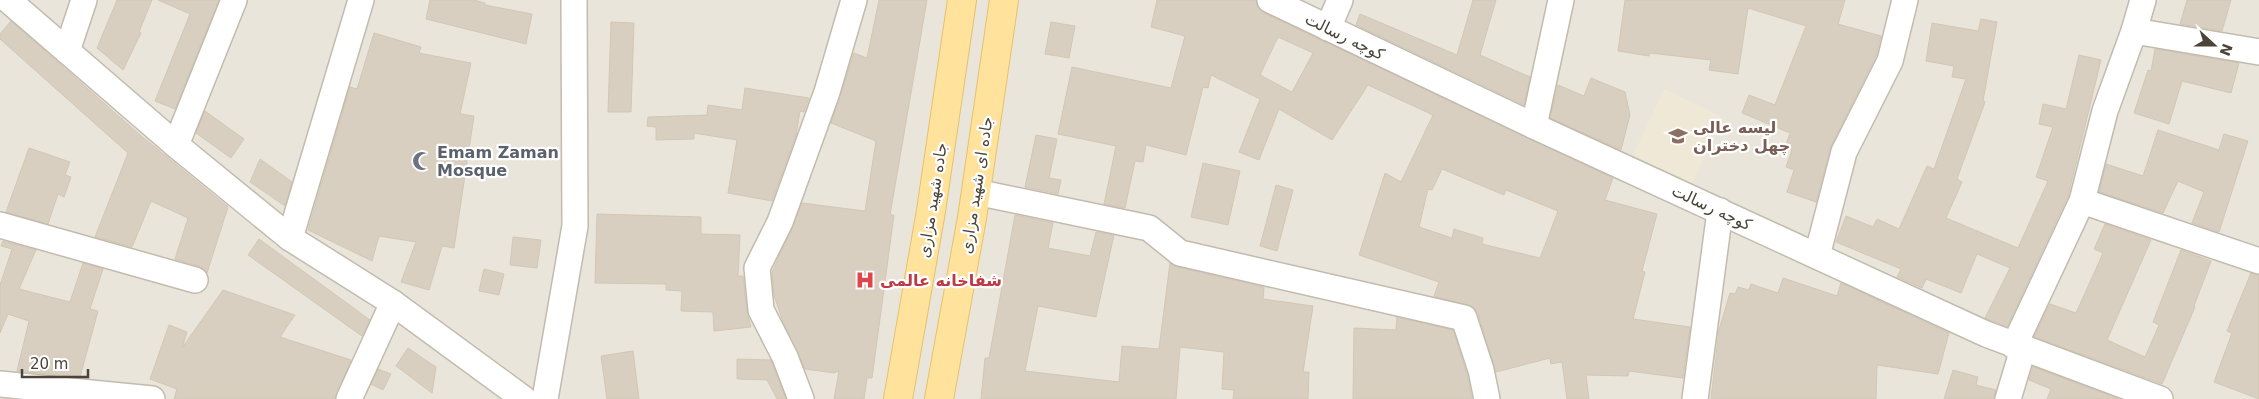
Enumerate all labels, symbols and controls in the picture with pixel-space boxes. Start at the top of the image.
street label: کوچه رسالت [1302,9,1388,65]
north arrow [2189,20,2239,70]
text: N [2217,41,2236,58]
street label: جاده ای شهید مزاری [956,115,998,255]
place label: لیسه عالی چهل دختران [1693,118,1790,156]
school or university icon: لیسه عالی چهل دختران [1667,125,1689,147]
street label: جاده شهید مزاری [914,141,952,259]
place label: Emam Zaman Mosque [437,143,559,180]
mosque icon: Emam Zaman Mosque [411,150,433,172]
street label: کوچه رسالت [1668,181,1755,235]
hospital icon: شفاخانه عالمی [854,269,876,291]
place label: شفاخانه عالمی [880,271,1002,290]
scale bar [22,346,89,378]
text: 20 m [30,355,68,373]

